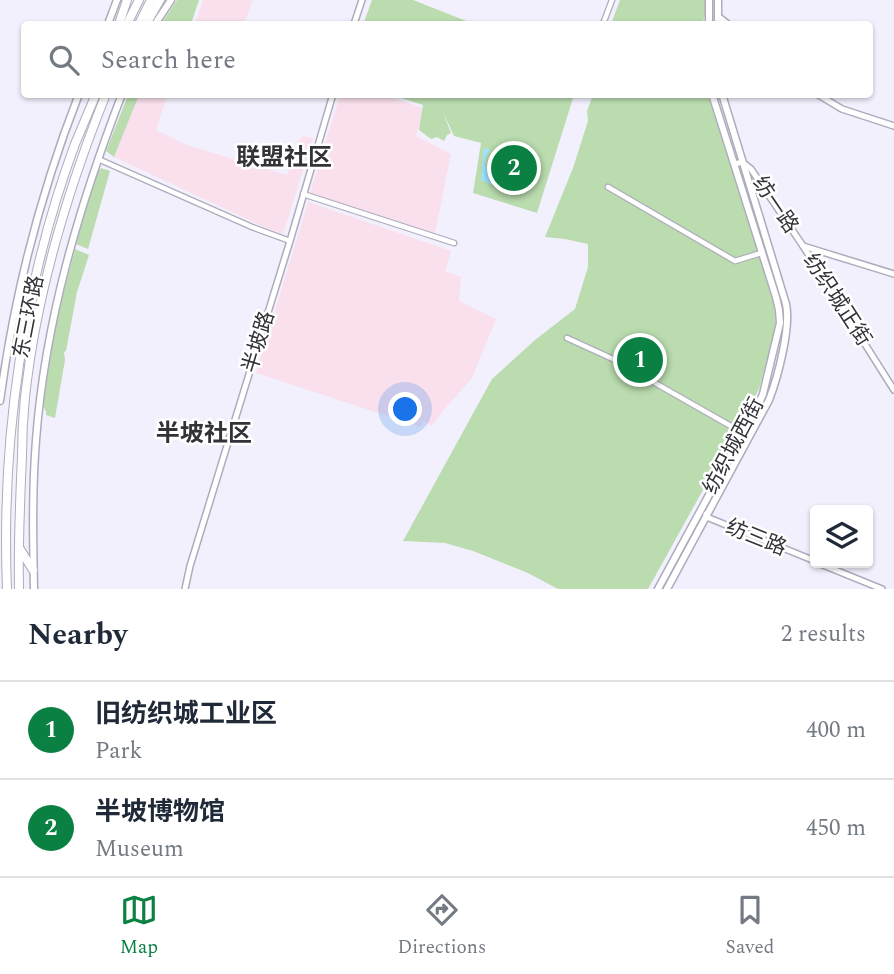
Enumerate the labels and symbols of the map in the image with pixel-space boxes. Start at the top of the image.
district label: 联盟社区 [236,140,332,176]
pin: 2 [491,142,537,194]
street label: 纺一路 [744,170,806,240]
street label: 纺织城正街 [795,247,879,353]
street label: 东三环路 [5,273,53,361]
street label: 半坡路 [234,307,284,377]
pin: 1 [617,334,663,386]
your location [388,392,422,426]
street label: 纺织城西街 [695,392,773,500]
district label: 半坡社区 [156,416,252,452]
street label: 纺三路 [721,511,791,565]

